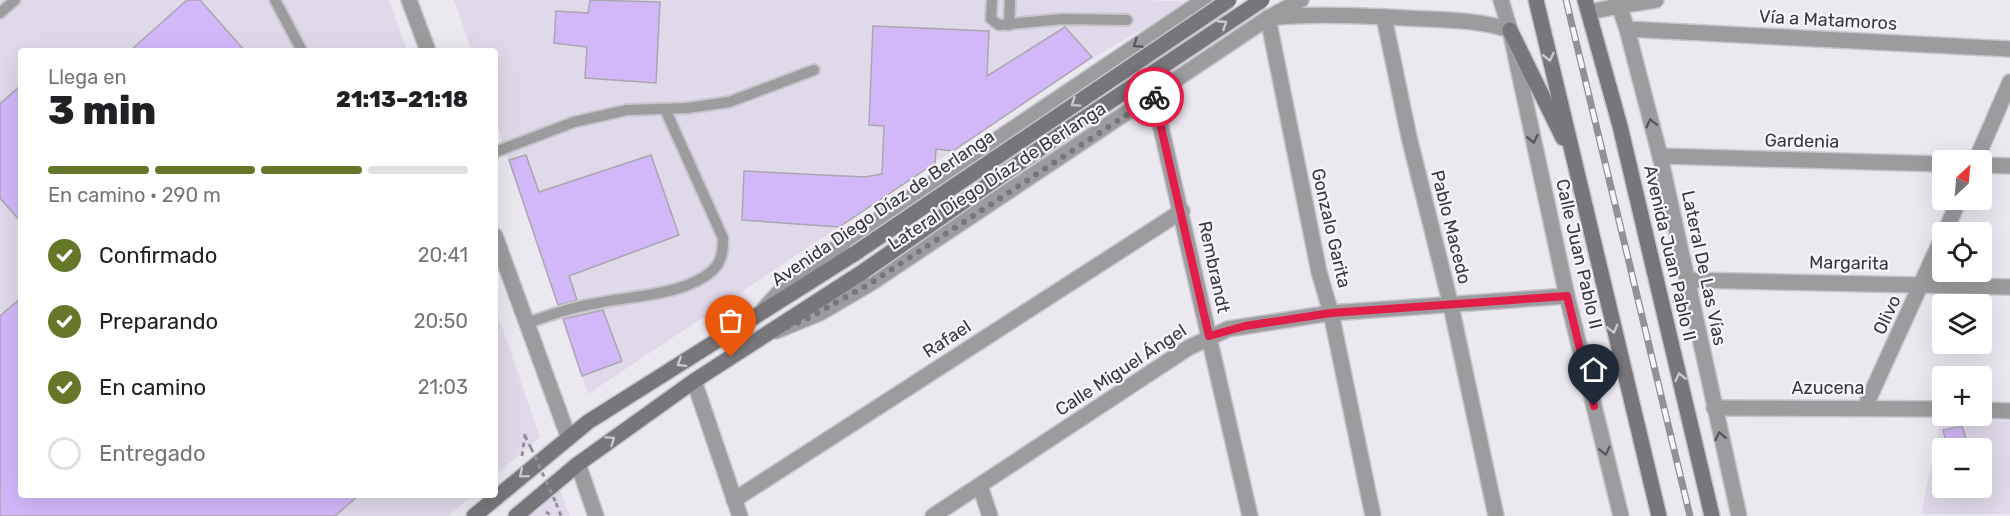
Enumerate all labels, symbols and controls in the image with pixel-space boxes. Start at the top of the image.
street label: Vía a Matamoros [1758,5,1898,35]
one-way arrow [1217,20,1228,31]
one-way arrow [1133,37,1144,48]
one-way arrow [1542,52,1555,62]
text: Llega en [48,65,127,89]
courier [1124,67,1184,127]
icon: bike [1138,81,1171,114]
text: 21:13–21:18 [336,86,468,113]
text: 3 min [48,88,156,134]
one-way arrow [1071,95,1082,106]
street label: Lateral Diego Díaz de Berlanga [884,97,1110,255]
one-way arrow [1646,118,1659,128]
street label: Avenida Diego Díaz de Berlanga [767,125,999,291]
street label: Gardenia [1764,129,1840,153]
one-way arrow [1526,133,1539,143]
north arrow [1932,150,1992,210]
map controls [1932,150,1992,498]
street label: Avenida Juan Pablo II [1639,163,1701,343]
street label: Gonzalo Garita [1307,166,1355,290]
street label: Pablo Macedo [1426,168,1476,286]
street label: Calle Juan Pablo II [1551,177,1607,331]
text: En camino · 290 m [48,183,221,207]
street label: Lateral De Las Vías [1677,189,1731,347]
street label: Rembrandt [1193,219,1235,315]
button: locate [1932,222,1992,282]
icon: check [48,239,81,272]
text: Confirmado [99,242,217,269]
text: 20:41 [418,243,468,267]
street label: Margarita [1809,251,1889,275]
street label: Olivo [1868,292,1906,338]
button: layers [1932,294,1992,354]
pin [705,295,756,357]
icon: bag [714,304,747,337]
icon: check [48,305,81,338]
text: Preparando [99,308,218,335]
text: 20:50 [414,309,468,333]
street label: Rafael [919,315,975,363]
street label: Calle Miguel Ángel [1051,319,1191,421]
one-way arrow [1606,323,1619,333]
pin [1568,344,1619,406]
icon: home [1577,353,1610,386]
one-way arrow [677,356,687,368]
button: + [1932,366,1992,426]
icon: check [48,371,81,404]
one-way arrow [1674,373,1687,383]
text: En camino [99,374,206,401]
text: 21:03 [418,375,468,399]
street label: Azucena [1792,377,1864,399]
one-way arrow [1715,432,1728,442]
one-way arrow [604,437,615,448]
button: − [1932,438,1992,498]
text: Entregado [99,440,206,467]
one-way arrow [1598,446,1611,456]
one-way arrow [519,467,530,478]

